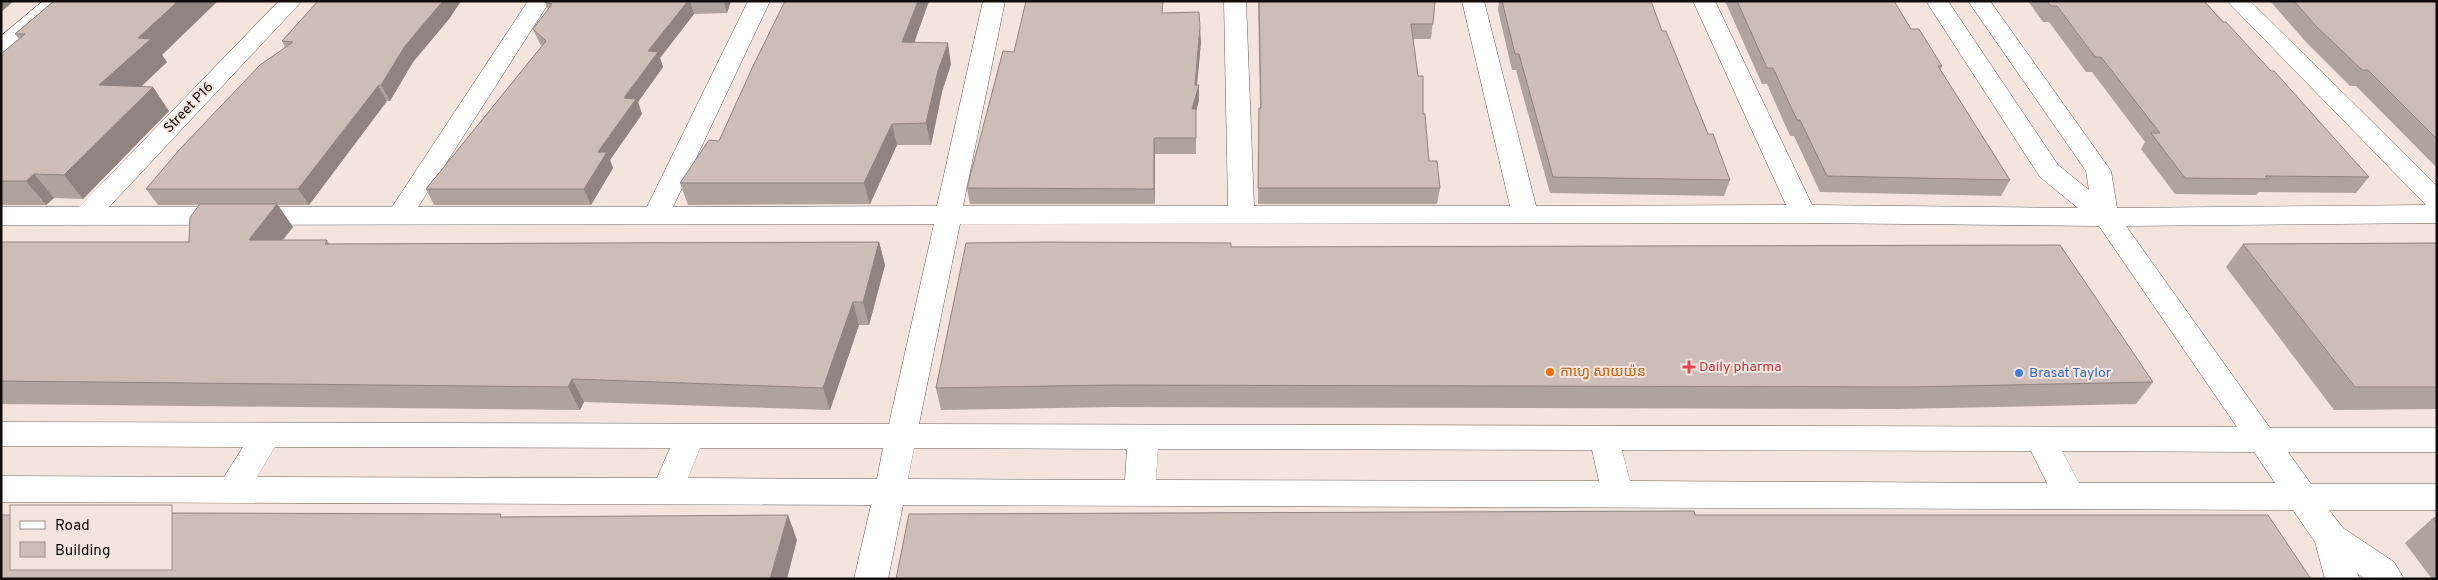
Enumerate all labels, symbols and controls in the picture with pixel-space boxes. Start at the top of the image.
street label: Street P16 [161,79,217,137]
place label: Daily pharma [1699,359,1782,376]
marker: Daily pharma [1683,361,1695,373]
place label: កាហ្វេ សាយយ៉ន [1560,364,1646,381]
place label: Brasat Taylor [2029,365,2112,382]
marker: កាហ្វេ សាយយ៉ន [1544,366,1556,378]
marker: Brasat Taylor [2013,367,2025,379]
legend [10,505,172,570]
text: Road [55,517,90,536]
text: Building [55,542,110,561]

